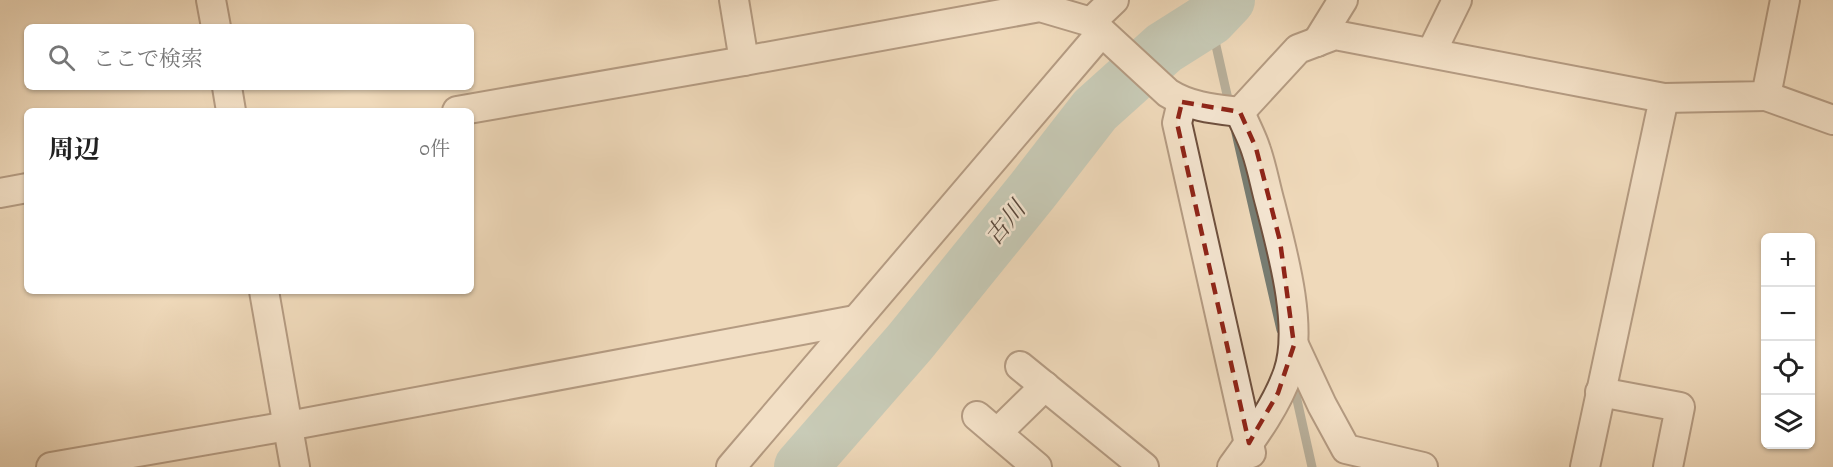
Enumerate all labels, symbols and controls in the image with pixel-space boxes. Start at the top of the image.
search box [24,24,474,90]
icon: search [45,41,78,74]
text: ここで検索 [93,44,203,74]
text: 周辺 [48,132,100,167]
text: 0件 [419,135,450,162]
water label: 古川 [977,192,1034,252]
map controls [1761,233,1815,449]
button: + [1761,233,1815,287]
button: − [1761,287,1815,341]
button: locate [1761,341,1815,395]
button: layers [1761,395,1815,449]

